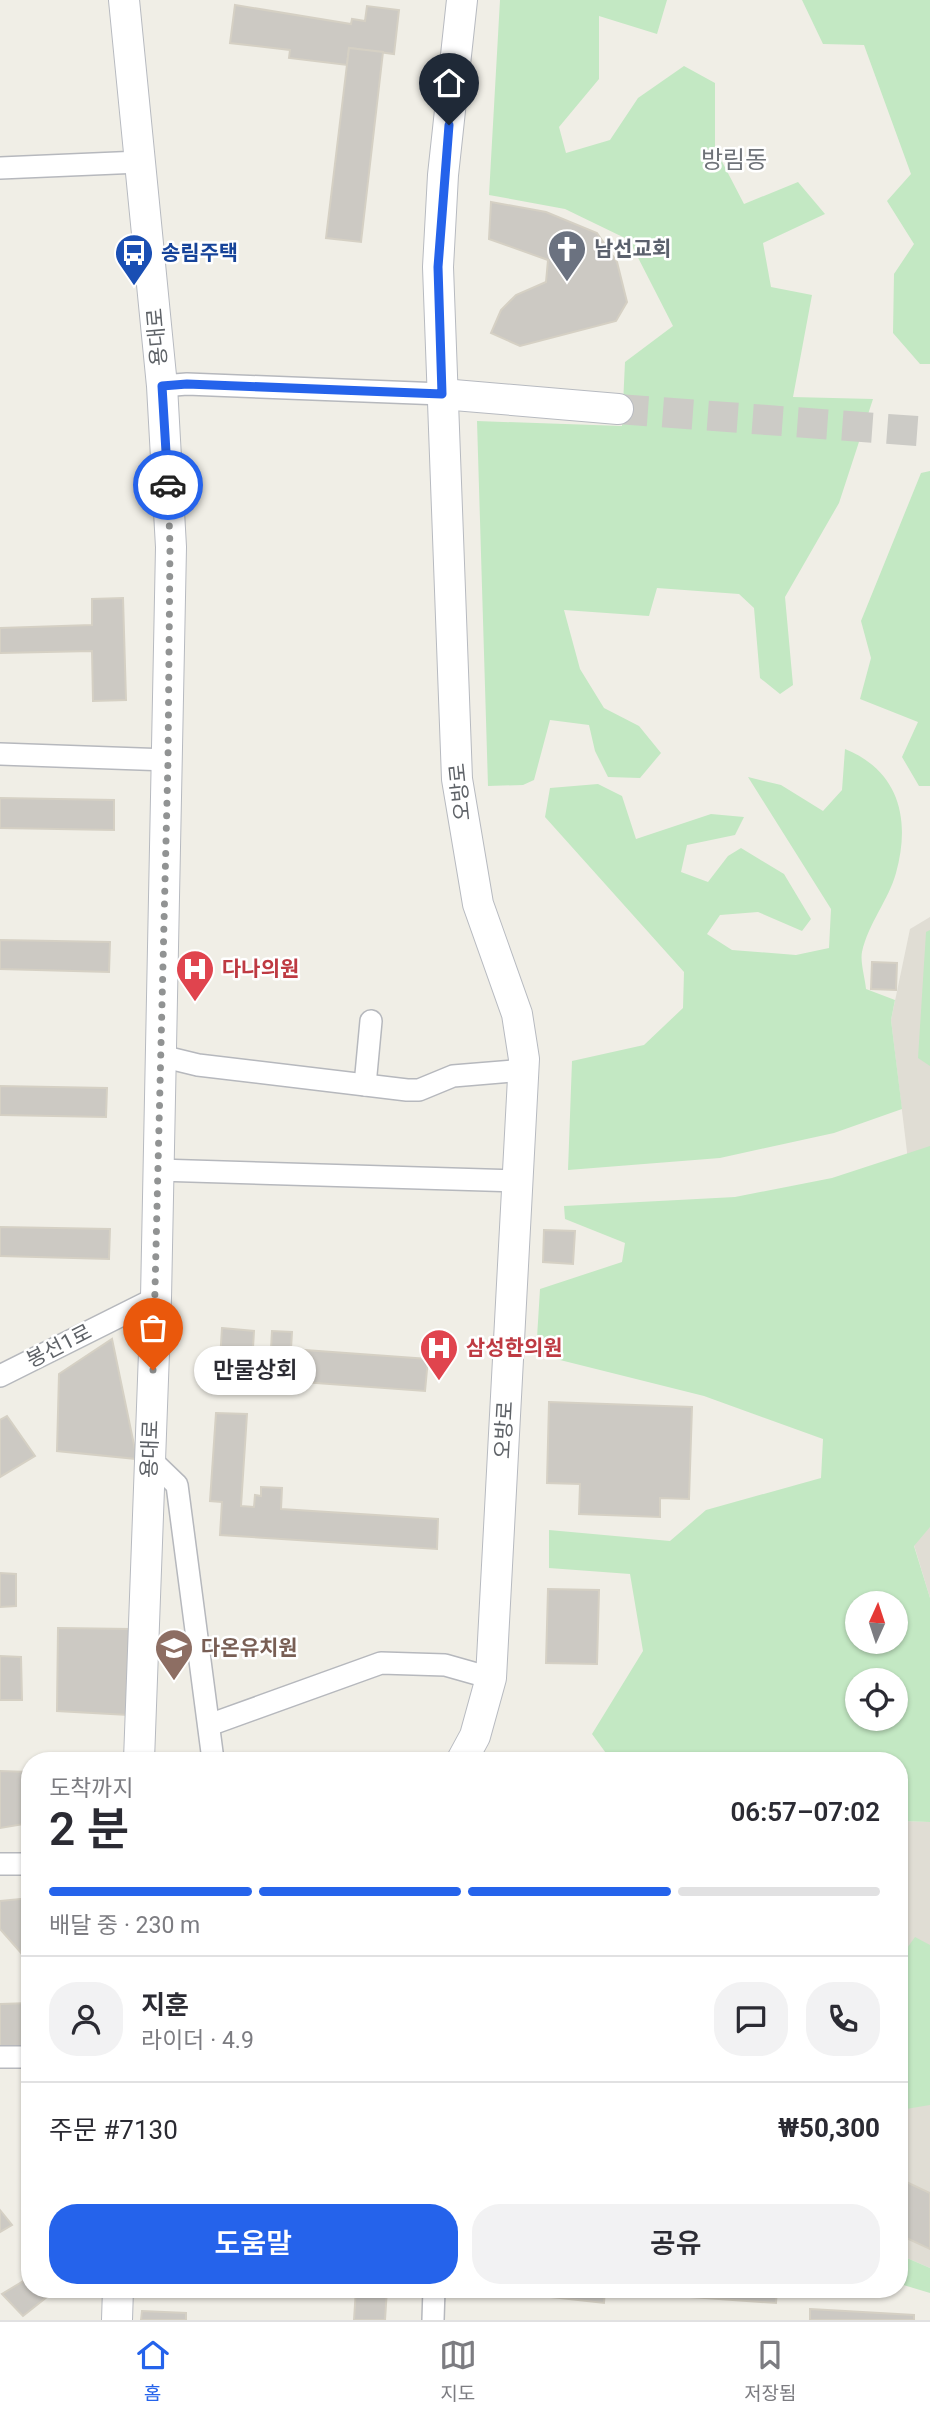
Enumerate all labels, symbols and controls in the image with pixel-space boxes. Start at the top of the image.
pin [419,53,479,125]
icon: home [430,64,468,102]
district label: 방림동 [701,146,767,174]
church icon: 남선교회 [546,228,588,283]
bus stop icon: 송림주택 [113,232,155,287]
place label: 남선교회 [594,237,671,261]
place label: 송림주택 [161,241,238,265]
street label: 용대로 [143,307,171,367]
courier [133,450,203,520]
icon: car [149,466,187,504]
street label: 오방로 [445,762,475,822]
hospital icon: 다나의원 [174,948,216,1003]
place label: 다나의원 [222,957,299,981]
pin [123,1298,183,1370]
icon: bag [134,1309,172,1347]
street label: 봉선1로 [22,1319,96,1373]
hospital icon: 삼성한의원 [418,1327,460,1382]
place label: 삼성한의원 [466,1336,563,1360]
callout: 만물상회 [195,1346,318,1394]
text: 만물상회 [213,1357,297,1384]
street label: 오방로 [490,1400,518,1460]
street label: 용대로 [137,1420,163,1478]
north arrow [845,1591,908,1654]
map controls [845,1591,908,1731]
school or university icon: 다온유치원 [153,1627,195,1682]
place label: 다온유치원 [201,1636,298,1660]
button: locate [845,1668,908,1731]
text: 도착까지 [49,1775,134,1802]
text: 06:57–07:02 [730,1797,880,1827]
text: 2 분 [49,1802,129,1856]
text: 배달 중 · 230 m [49,1912,200,1939]
button: person [49,1982,123,2056]
button: chat [714,1982,788,2056]
button: phone [806,1982,880,2056]
text: 지훈 [141,1990,189,2020]
text: 라이더 · 4.9 [141,2027,254,2054]
text: ₩50,300 [778,2113,880,2143]
text: 주문 #7130 [49,2115,178,2145]
button: 도움말 [49,2204,458,2284]
button: 공유 [472,2204,880,2284]
tab: 홈 [134,2336,172,2405]
tab: 지도 [439,2336,477,2405]
tab: 저장됨 [744,2336,796,2405]

